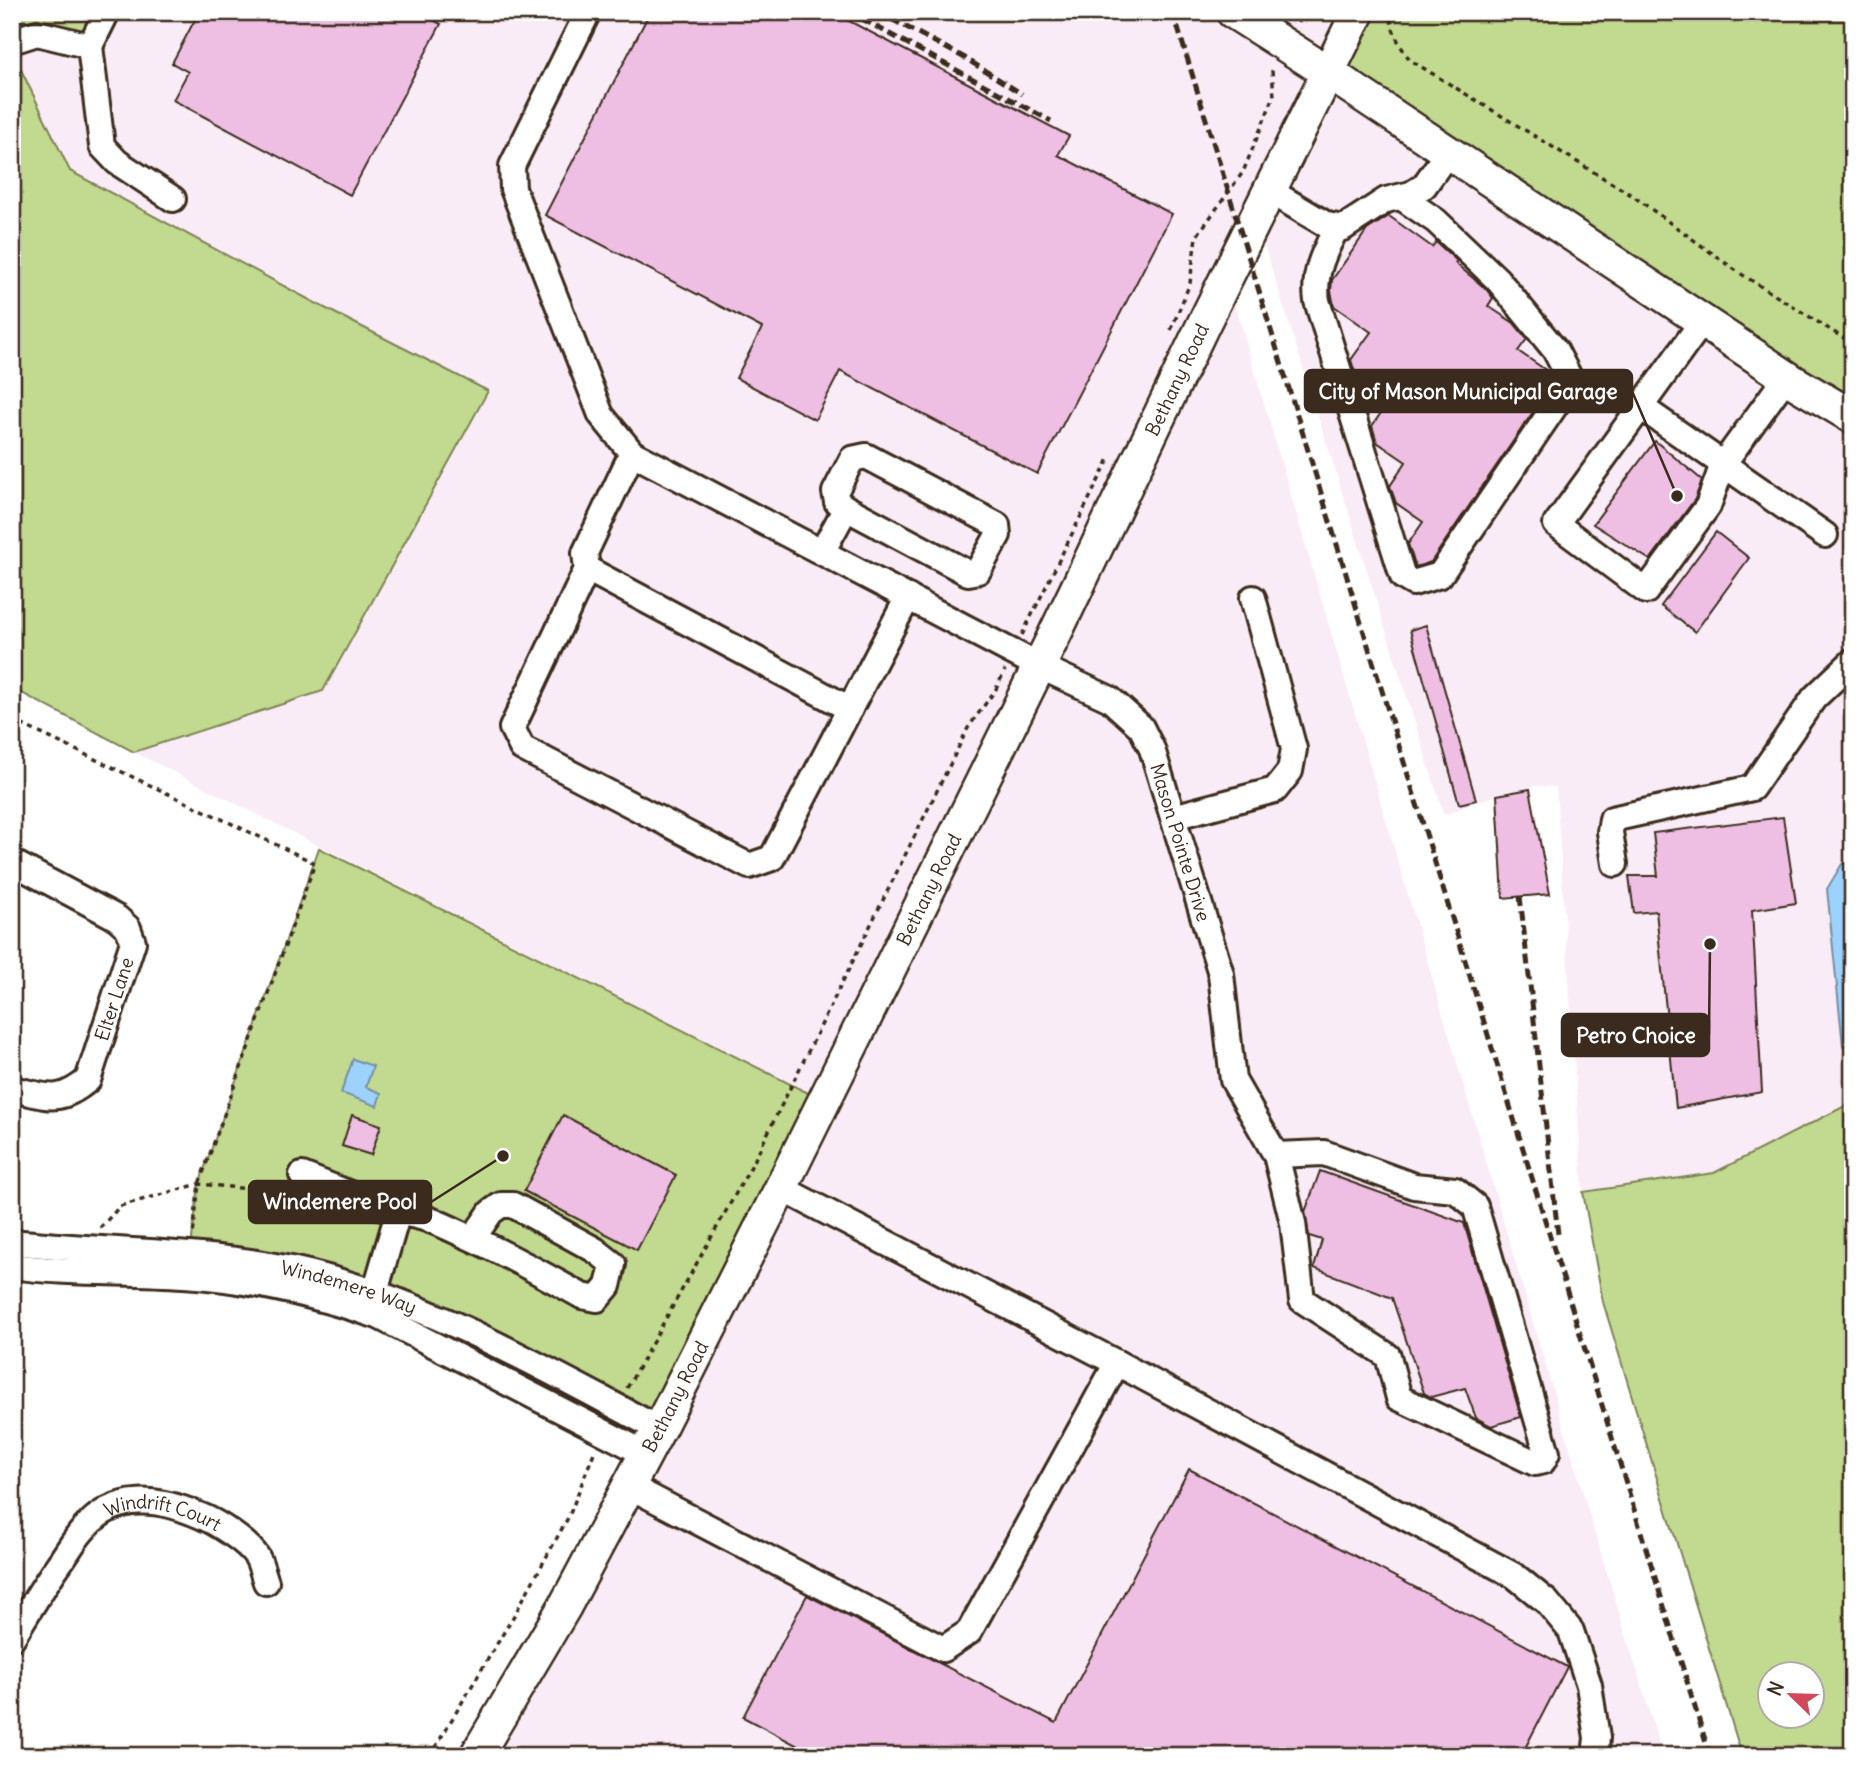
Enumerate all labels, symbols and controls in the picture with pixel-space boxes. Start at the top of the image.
street label: Bethany Road [1140,320,1214,440]
callout: City of Mason Municipal Garage [1305,370,1632,412]
text: City of Mason Municipal Garage [1319,378,1617,405]
street label: Mason Pointe Drive [1145,761,1216,924]
street label: Bethany Road [891,830,966,949]
street label: Elter Lane [89,954,139,1044]
callout: Petro Choice [1562,1014,1709,1056]
text: Petro Choice [1576,1022,1696,1049]
callout: Windemere Pool [249,1181,431,1223]
text: Windemere Pool [263,1188,417,1215]
street label: Windemere Way [279,1255,420,1319]
street label: Bethany Road [637,1337,714,1456]
street label: Windrift Court [100,1489,226,1536]
north arrow [1756,1660,1826,1730]
text: N [1762,1678,1789,1699]

